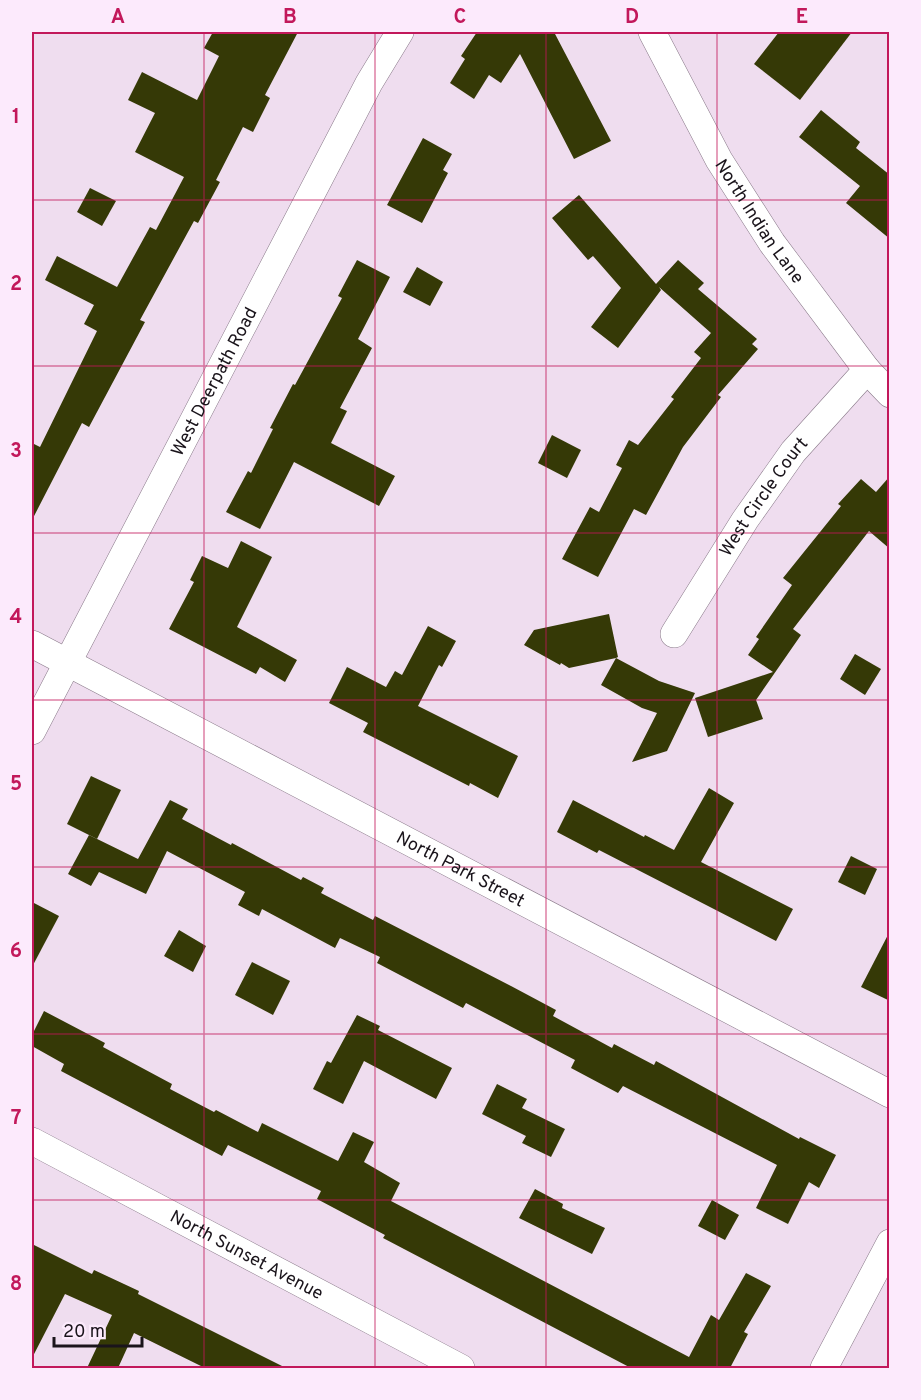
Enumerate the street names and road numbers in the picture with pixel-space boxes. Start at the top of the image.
street label: North Indian Lane [709,155,808,289]
street label: West Deerpath Road [167,304,263,460]
street label: West Circle Court [715,433,814,561]
street label: North Park Street [392,827,528,913]
street label: North Sunset Avenue [165,1206,327,1306]

